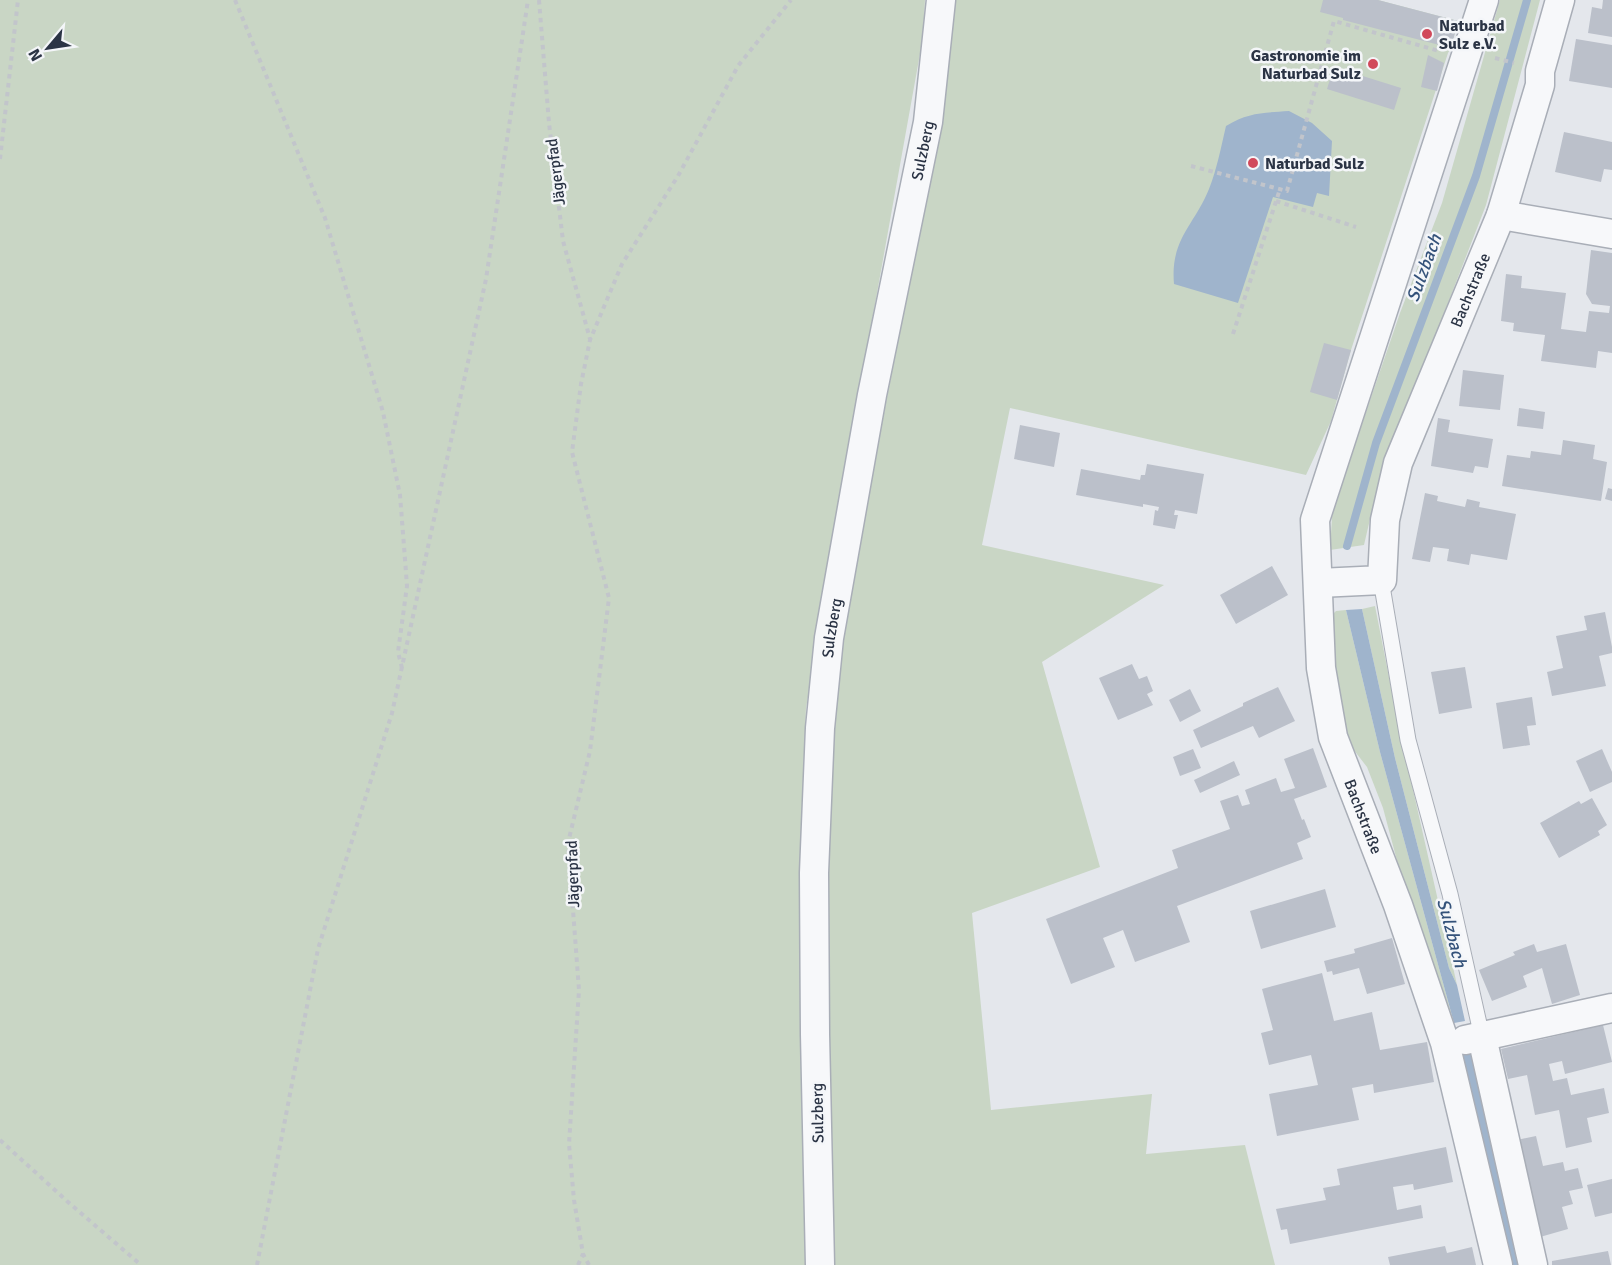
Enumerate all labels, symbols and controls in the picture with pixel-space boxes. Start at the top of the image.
place label: Naturbad Sulz e.V. [1439,16,1505,54]
north arrow [18,18,78,78]
marker: Naturbad Sulz e.V. [1420,27,1434,41]
text: N [24,45,47,65]
place label: Gastronomie im Naturbad Sulz [1251,46,1361,84]
marker: Gastronomie im Naturbad Sulz [1366,57,1380,71]
street label: Sulzberg [907,119,939,182]
street label: Jägerpfad [542,137,570,207]
place label: Naturbad Sulz [1265,154,1364,174]
marker: Naturbad Sulz [1246,156,1260,170]
water label: Sulzbach [1402,230,1447,305]
street label: Bachstraße [1446,250,1495,330]
street label: Sulzberg [818,596,847,659]
street label: Bachstraße [1339,776,1386,857]
street label: Jägerpfad [562,840,584,908]
water label: Sulzbach [1432,896,1472,971]
street label: Sulzberg [807,1083,829,1143]

